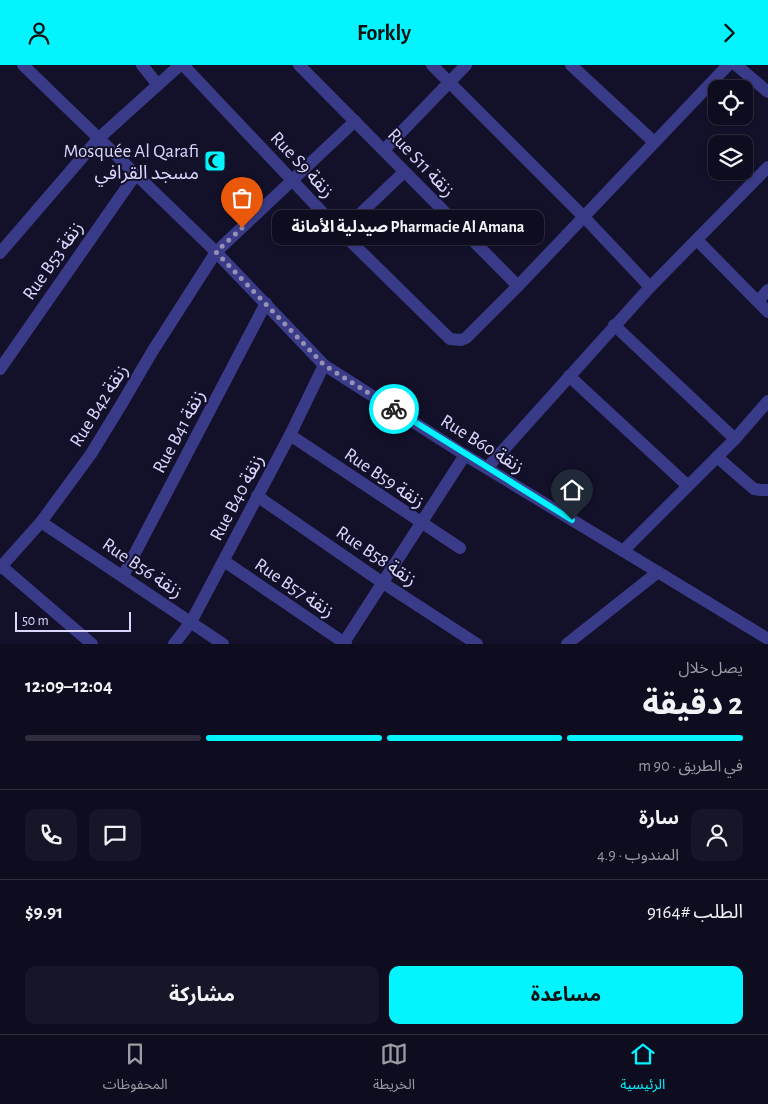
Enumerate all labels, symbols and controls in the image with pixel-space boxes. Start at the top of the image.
icon: person [25,19,53,47]
icon: forward [715,19,743,47]
text: Forkly [357,22,411,44]
map controls [708,80,753,180]
button: locate [708,80,753,125]
street label: Rue S11 زنقة [383,125,458,202]
street label: Rue S9 زنقة [266,128,337,203]
button: layers [708,135,753,180]
place label: Mosquée Al Qarafi مسجد القرافي [63,142,199,187]
mosque icon: Mosquée Al Qarafi مسجد القرافي [203,149,227,173]
pin [221,177,263,228]
icon: bag [228,184,256,212]
callout: Pharmacie Al Amana صيدلية الأمانة [272,211,544,245]
street label: Rue B53 زنقة [19,218,88,304]
text: Pharmacie Al Amana صيدلية الأمانة [291,219,525,235]
street label: Rue B42 زنقة [67,361,133,451]
courier [369,384,419,434]
street label: Rue B41 زنقة [150,387,210,477]
icon: bike [380,395,408,423]
street label: Rue B60 زنقة [437,411,527,478]
street label: Rue B59 زنقة [340,445,428,513]
street label: Rue B40 زنقة [207,452,269,544]
pin [551,469,593,520]
icon: home [558,476,586,504]
street label: Rue B58 زنقة [332,523,420,591]
street label: Rue B56 زنقة [98,535,186,603]
street label: Rue B57 زنقة [251,555,337,622]
scale bar [15,609,131,632]
text: 50 m [22,614,49,628]
text: يصل خلال [679,660,743,676]
text: 12:04–12:09 [25,677,113,696]
text: 2 دقيقة [643,688,743,720]
text: في الطريق · 90 m [638,758,743,774]
button: phone [25,809,77,861]
button: chat [89,809,141,861]
text: سارة [639,809,679,828]
button: person [691,809,743,861]
text: المندوب · 4.9 [597,847,679,863]
text: $9.91 [25,903,63,922]
text: الطلب #9164 [647,903,743,922]
button: مشاركة [25,966,379,1024]
button: مساعدة [389,966,743,1024]
tab: المحفوظات [103,1040,168,1099]
tab: الخريطة [373,1040,415,1099]
tab: الرئيسية [620,1040,665,1099]

